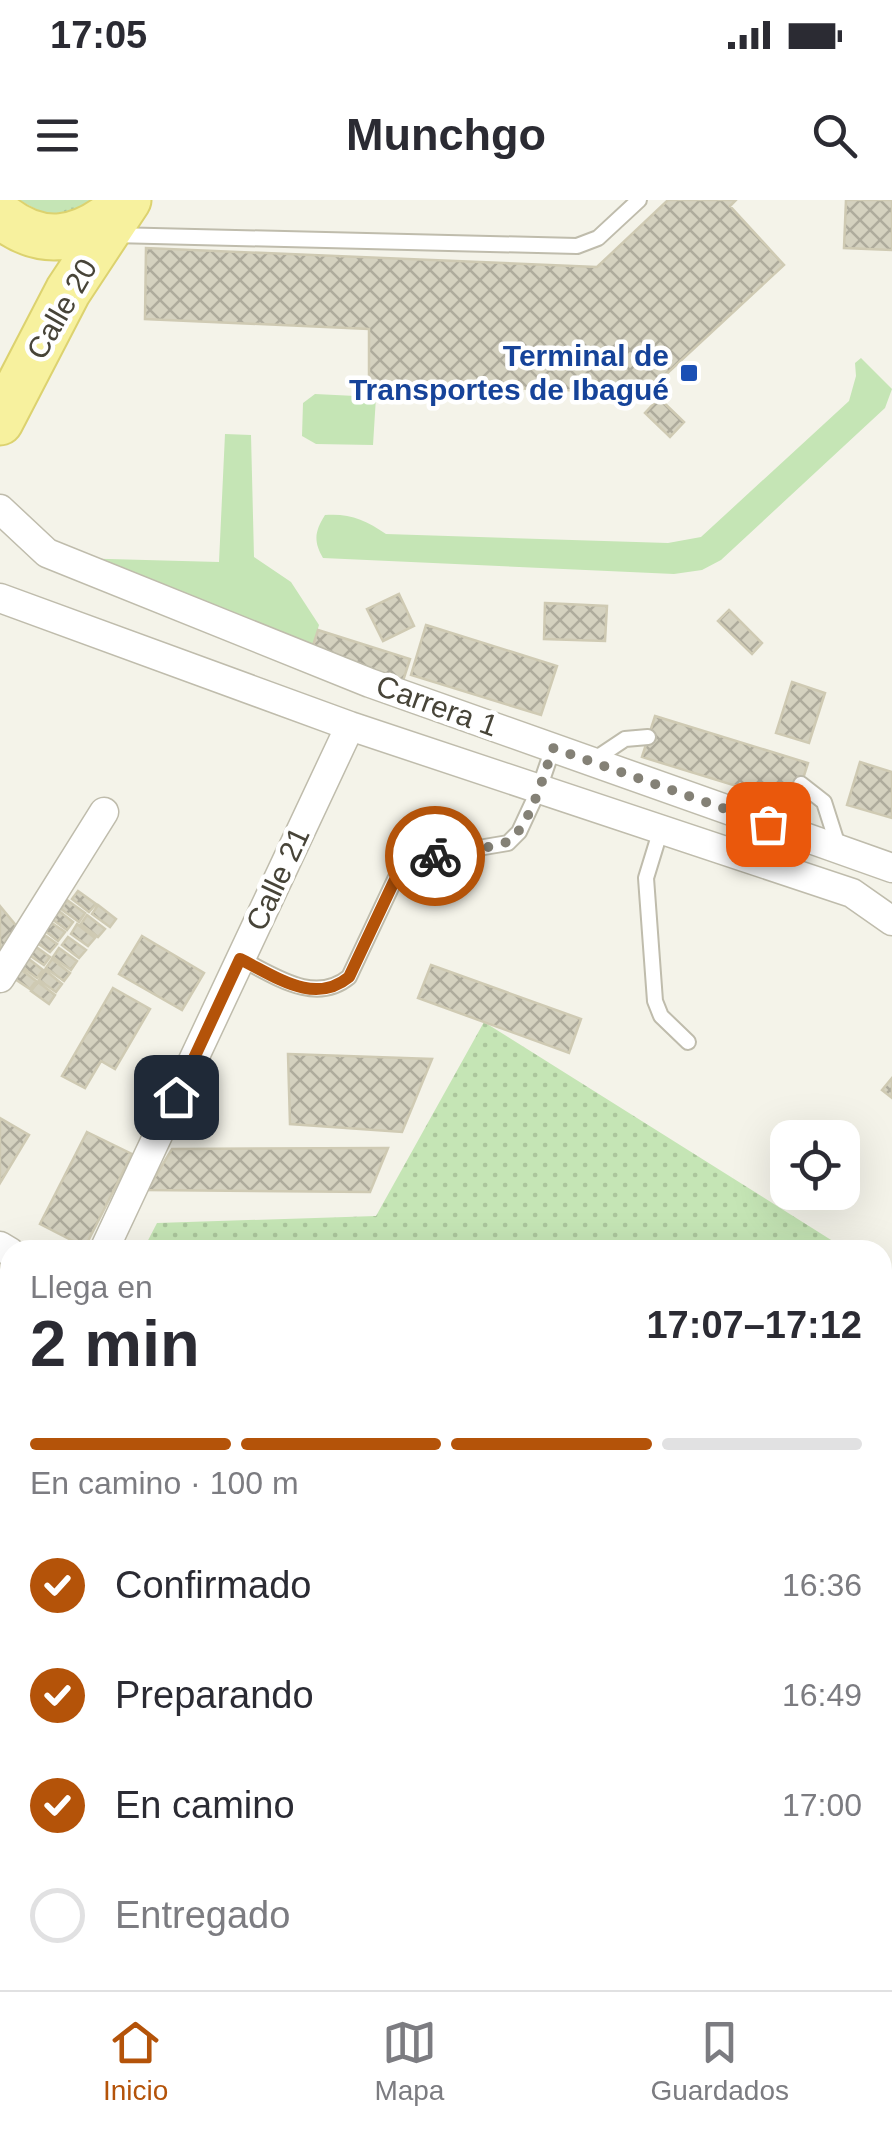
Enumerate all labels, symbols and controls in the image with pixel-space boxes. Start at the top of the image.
text: 17:05 [50,14,147,56]
icon: menu [30,108,85,163]
icon: search [807,108,862,163]
text: Munchgo [346,109,546,160]
street label: Calle 20 [20,253,103,365]
place label: Terminal de Transportes de Ibagué [349,339,669,406]
marker: Terminal de Transportes de Ibagué [678,362,700,384]
street label: Carrera 1 [372,668,502,743]
pin [726,782,811,867]
icon: bag [741,797,796,852]
courier [385,806,485,906]
street label: Calle 21 [239,822,316,936]
icon: bike [408,829,463,884]
pin [134,1055,219,1140]
icon: home [149,1070,204,1125]
map controls [770,1120,860,1210]
button: locate [770,1120,860,1210]
text: Llega en [30,1269,153,1305]
text: 17:07–17:12 [646,1304,862,1346]
text: 2 min [30,1307,200,1380]
text: En camino · 100 m [30,1465,299,1501]
icon: check [30,1558,85,1613]
text: Confirmado [115,1564,311,1606]
text: 16:36 [782,1567,862,1603]
icon: check [30,1668,85,1723]
text: Preparando [115,1674,314,1716]
text: 16:49 [782,1677,862,1713]
icon: check [30,1778,85,1833]
text: En camino [115,1784,295,1826]
text: 17:00 [782,1787,862,1823]
text: Entregado [115,1894,290,1936]
tab: Inicio [103,2015,168,2107]
tab: Mapa [374,2015,444,2107]
tab: Guardados [650,2015,789,2107]

